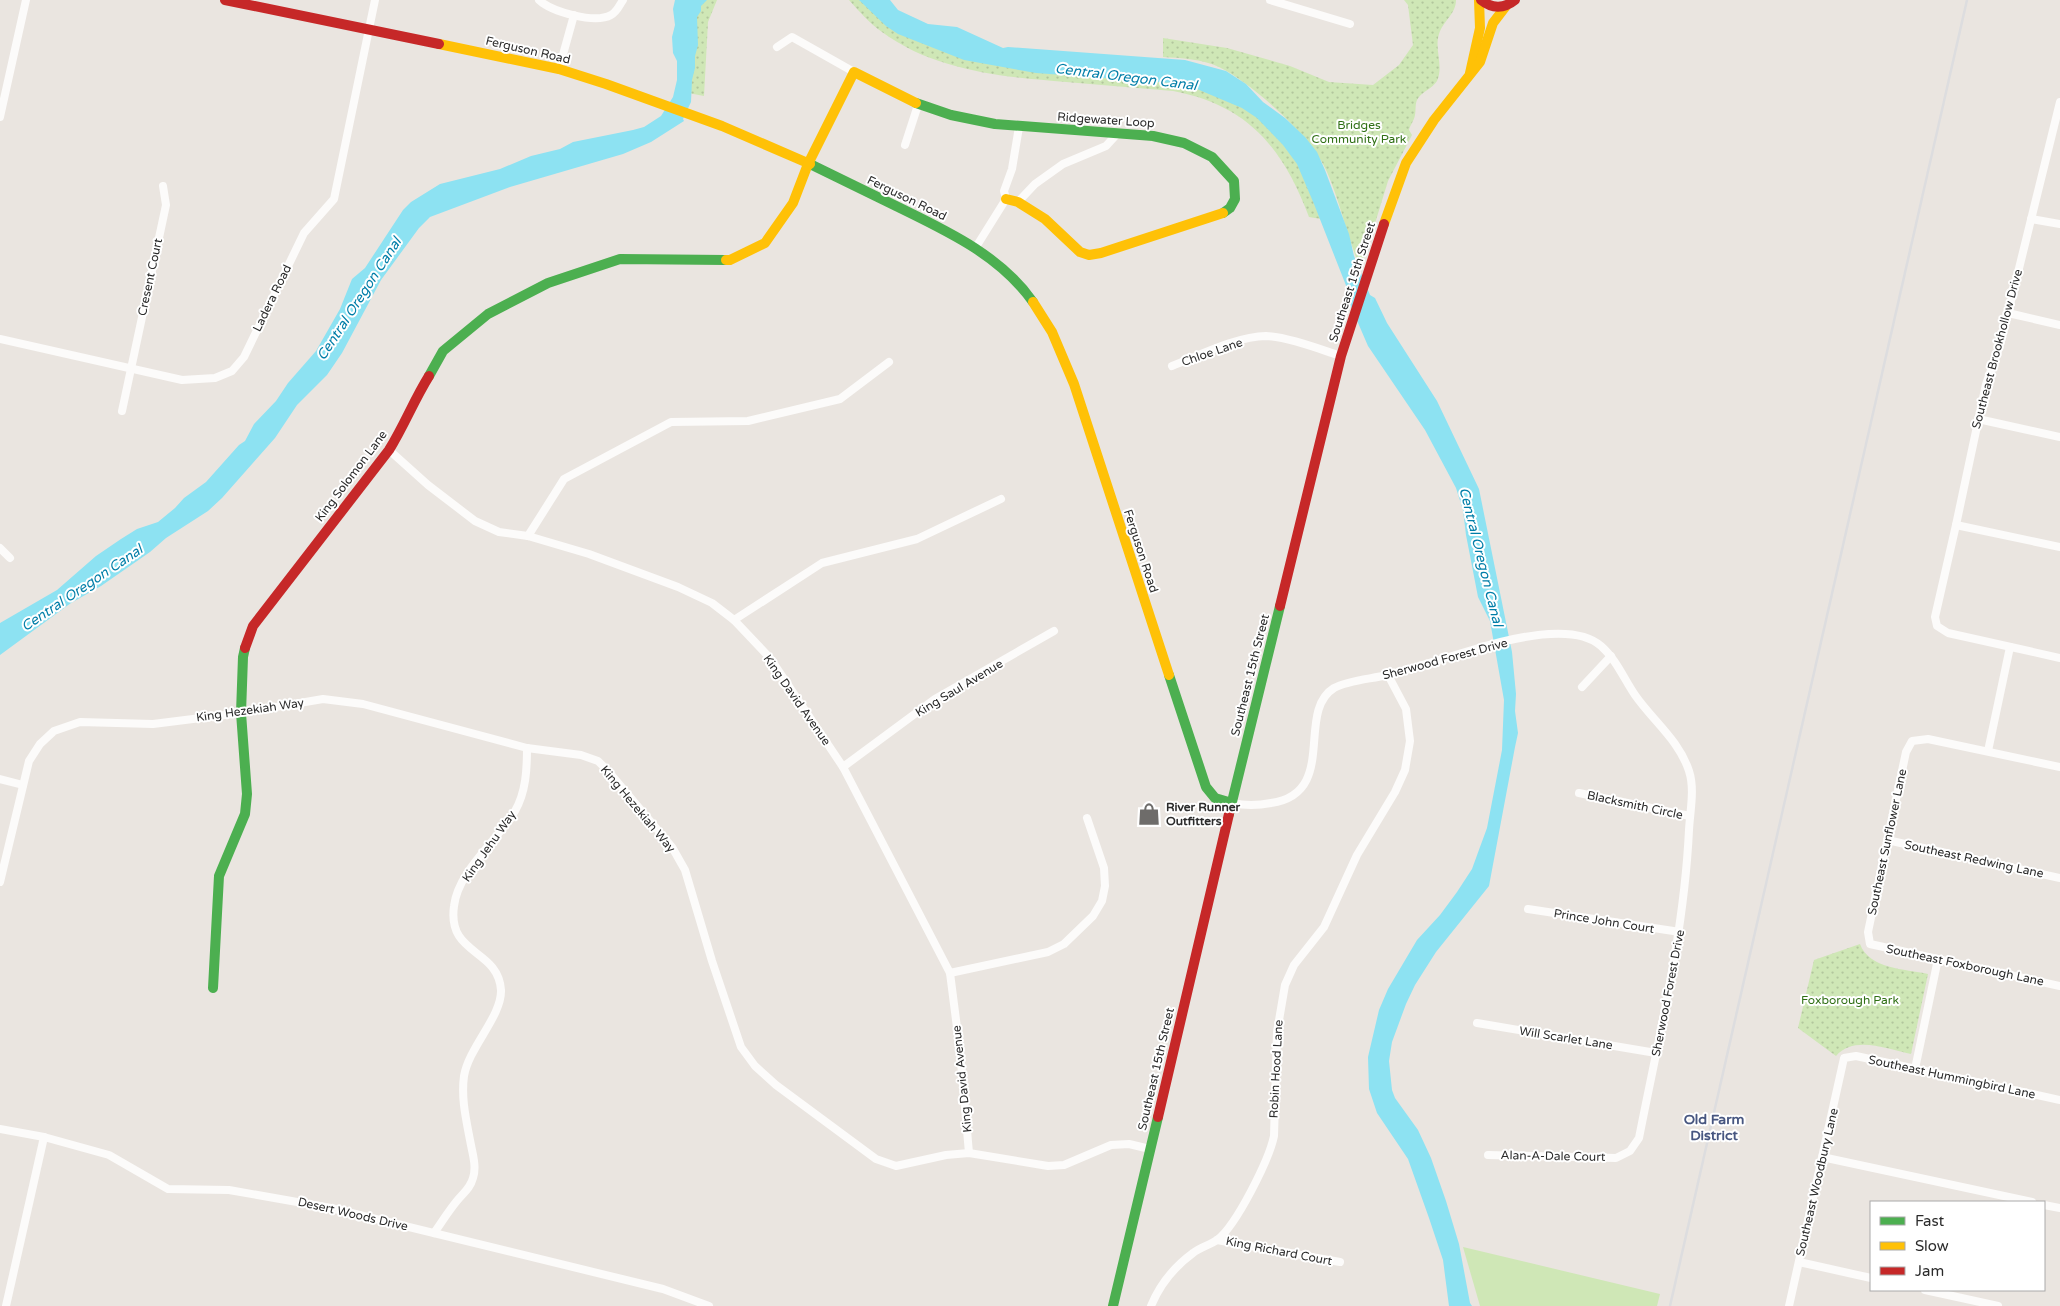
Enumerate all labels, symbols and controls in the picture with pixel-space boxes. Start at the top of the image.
street label: Ferguson Road [484,33,572,67]
water label: Central Oregon Canal [1054,60,1199,94]
street label: Ridgewater Loop [1057,110,1155,130]
park label: Bridges Community Park [1312,118,1407,146]
street label: Ferguson Road [865,173,949,223]
street label: Southeast 15th Street [1326,220,1378,344]
water label: Central Oregon Canal [313,233,406,364]
street label: Cresent Court [135,237,165,317]
street label: Ladera Road [250,262,294,334]
street label: Southeast Brookhollow Drive [1969,267,2025,430]
street label: Chloe Lane [1180,335,1245,369]
street label: King Solomon Lane [312,427,390,524]
water label: Central Oregon Canal [1455,486,1507,630]
street label: Ferguson Road [1121,508,1161,594]
water label: Central Oregon Canal [18,540,147,635]
street label: Southeast 15th Street [1228,612,1272,737]
street label: Sherwood Forest Drive [1381,635,1509,682]
street label: King David Avenue [760,652,834,748]
street label: King Saul Avenue [913,656,1005,720]
street label: King Hezekiah Way [195,695,305,725]
street label: King Hezekiah Way [598,763,679,856]
street label: Southeast Sunflower Lane [1865,767,1909,916]
street label: Blacksmith Circle [1586,788,1684,822]
place label: River Runner Outfitters [1166,800,1241,828]
shop icon: River Runner Outfitters [1136,801,1162,827]
street label: King Jehu Way [459,807,519,884]
street label: Southeast Redwing Lane [1903,837,2045,881]
street label: Prince John Court [1553,906,1656,936]
street label: Sherwood Forest Drive [1649,928,1687,1058]
street label: Southeast Foxborough Lane [1885,941,2045,989]
park label: Foxborough Park [1801,993,1899,1007]
street label: Southeast 15th Street [1135,1006,1177,1132]
street label: Robin Hood Lane [1266,1019,1286,1119]
street label: Will Scarlet Lane [1518,1024,1614,1052]
street label: King David Avenue [949,1025,975,1133]
street label: Southeast Hummingbird Lane [1867,1052,2037,1102]
street label: Southeast Woodbury Lane [1793,1106,1841,1257]
district label: Old Farm District [1684,1111,1745,1144]
street label: Alan-A-Dale Court [1500,1148,1606,1164]
street label: Desert Woods Drive [297,1195,410,1234]
legend [1870,1201,2045,1291]
text: Fast [1915,1212,1945,1230]
street label: King Richard Court [1225,1234,1334,1268]
text: Slow [1915,1237,1949,1255]
text: Jam [1915,1262,1944,1280]

